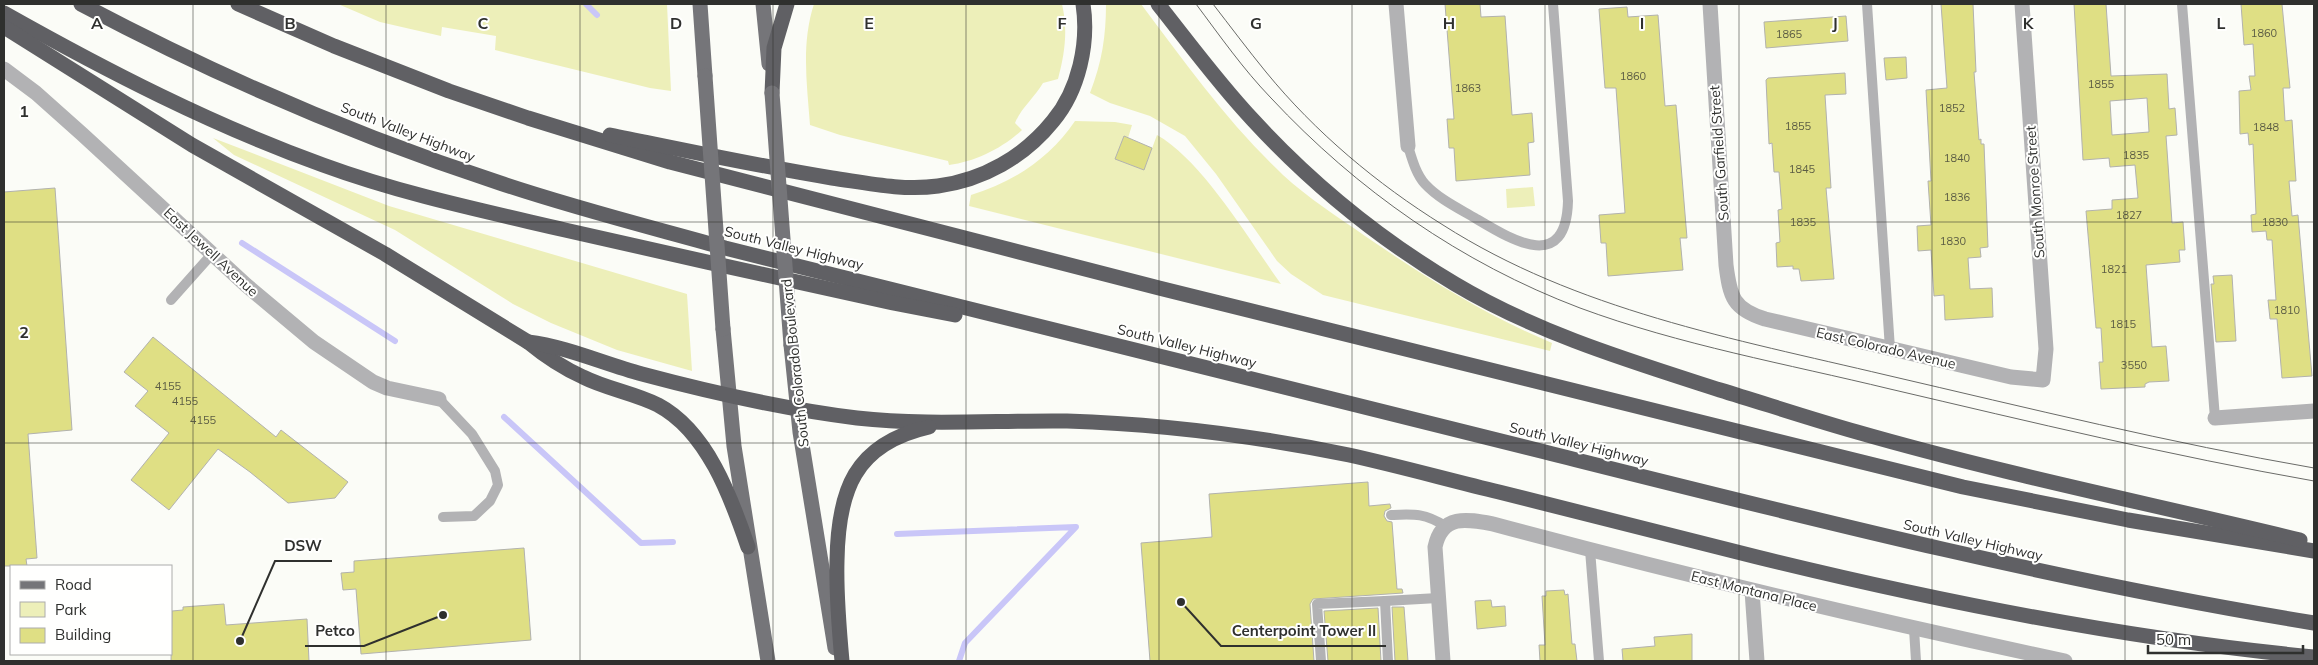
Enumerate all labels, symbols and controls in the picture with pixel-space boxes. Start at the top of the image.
text: A [91,13,103,33]
text: B [284,13,296,33]
text: C [478,13,489,33]
text: D [670,13,682,33]
text: E [864,13,874,33]
text: F [1057,13,1067,33]
text: G [1250,13,1262,33]
text: H [1443,13,1455,33]
text: I [1640,13,1644,33]
text: J [1832,13,1838,33]
text: K [2023,13,2035,33]
text: L [2217,13,2226,33]
house number: 1860 [2251,26,2278,40]
house number: 1865 [1776,27,1803,41]
house number: 1860 [1620,69,1647,83]
house number: 1855 [2088,77,2115,91]
house number: 1863 [1455,81,1481,95]
street label: South Garfield Street [1705,85,1733,221]
street label: South Valley Highway [338,98,478,166]
text: 1 [19,101,29,121]
house number: 1852 [1939,101,1966,115]
house number: 1855 [1785,119,1812,133]
house number: 1848 [2253,120,2280,134]
street label: South Monroe Street [2021,125,2049,259]
house number: 1835 [2123,148,2150,162]
house number: 1840 [1944,151,1971,165]
house number: 1845 [1789,162,1816,176]
house number: 1836 [1944,190,1971,204]
street label: East Jewell Avenue [160,204,262,300]
house number: 1827 [2116,208,2142,222]
house number: 1835 [1790,215,1817,229]
house number: 1830 [2262,215,2289,229]
street label: South Valley Highway [723,222,866,274]
house number: 1830 [1940,234,1967,248]
house number: 1821 [2101,262,2127,276]
street label: South Colorado Boulevard [777,278,813,448]
house number: 1810 [2274,303,2301,317]
house number: 1815 [2110,317,2137,331]
street label: South Valley Highway [1116,320,1259,372]
text: 2 [19,322,29,342]
street label: East Colorado Avenue [1815,323,1957,373]
house number: 3550 [2121,358,2148,372]
house number: 4155 [155,379,182,393]
house number: 4155 [172,394,199,408]
house number: 4155 [190,413,217,427]
street label: South Valley Highway [1508,418,1651,470]
street label: South Valley Highway [1901,515,2045,565]
callout: DSW [275,531,332,561]
text: DSW [284,536,322,555]
legend [10,565,172,655]
street label: East Montana Place [1689,567,1819,615]
text: Road [55,575,92,594]
text: Park [55,600,87,619]
callout: Petco [305,616,364,646]
callout: Centerpoint Tower II [1221,616,1386,646]
text: Petco [315,621,355,640]
text: Centerpoint Tower II [1232,621,1376,640]
scale bar [2148,622,2303,654]
text: Building [55,625,111,644]
text: 50 m [2156,630,2191,649]

